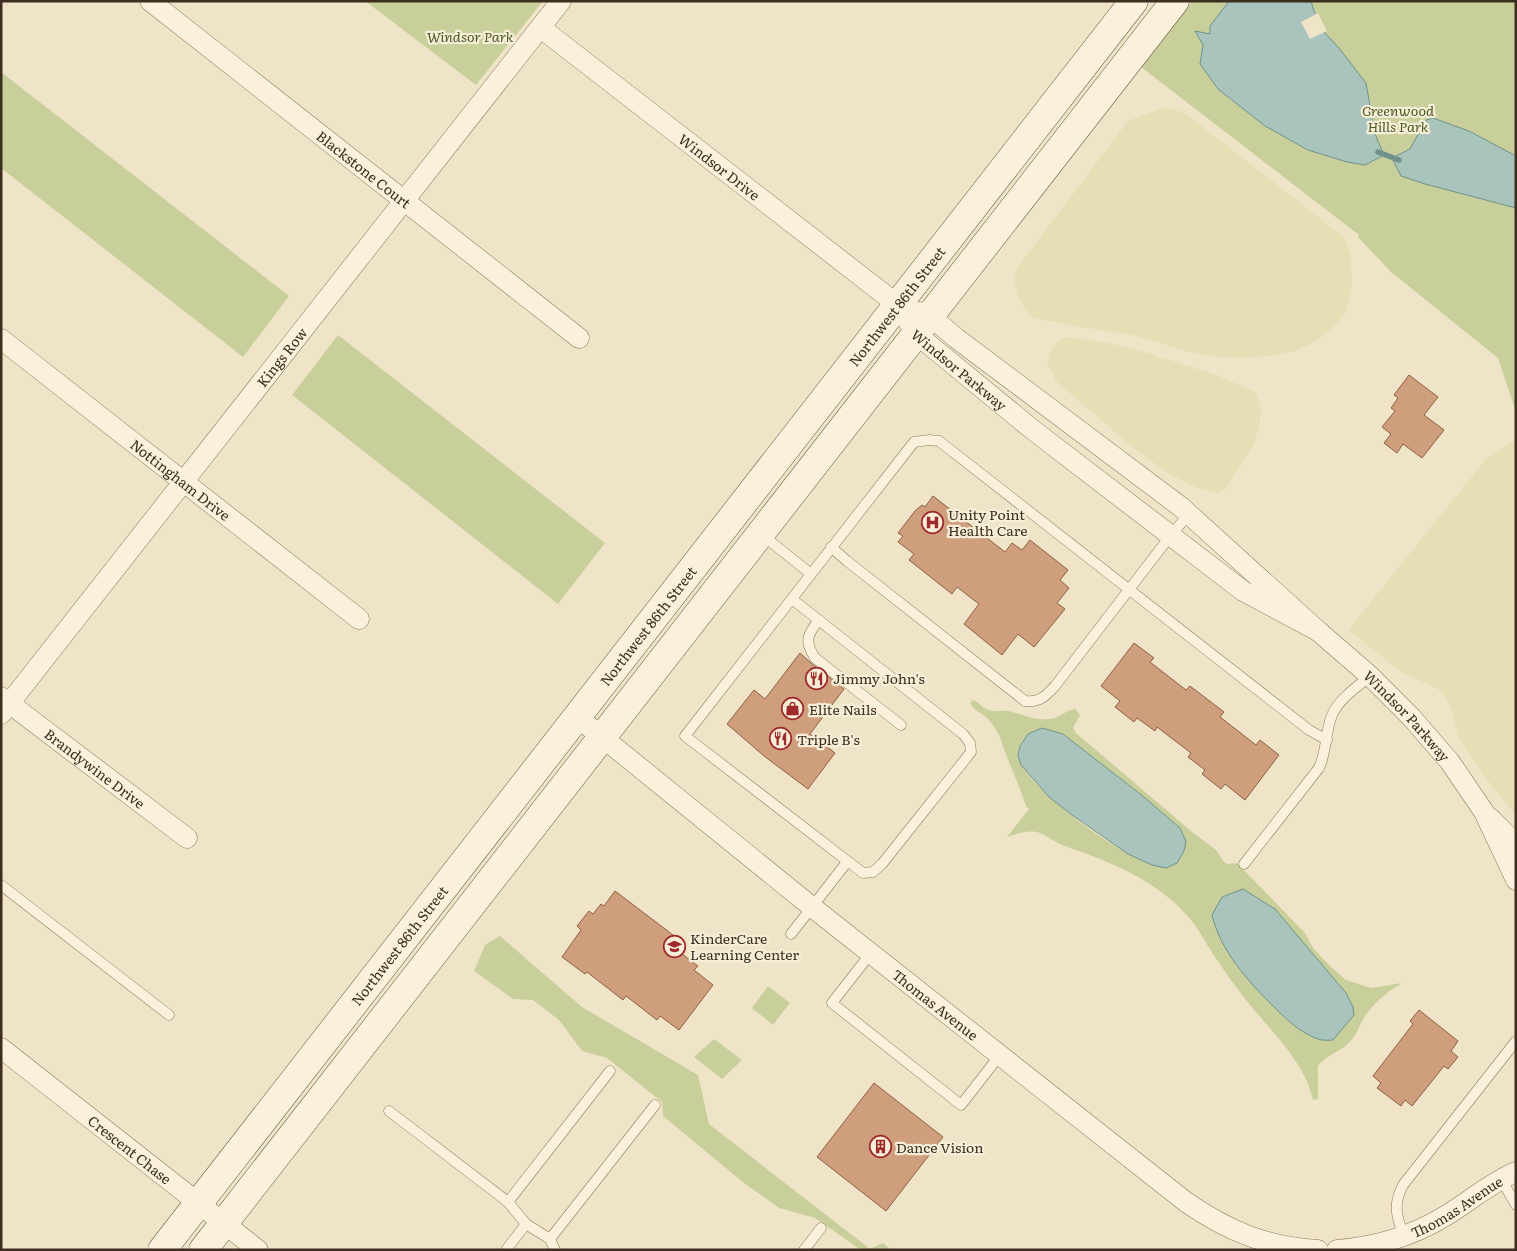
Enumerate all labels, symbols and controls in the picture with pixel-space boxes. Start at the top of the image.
park label: Windsor Park [427,26,514,46]
park label: Greenwood Hills Park [1362,100,1434,136]
street label: Blackstone Court [312,126,416,213]
street label: Windsor Drive [675,129,764,205]
street label: Northwest 86th Street [844,242,950,370]
street label: Kings Row [252,323,311,391]
street label: Windsor Parkway [907,324,1012,415]
street label: Nottingham Drive [126,434,235,525]
place label: Unity Point Health Care [948,504,1028,540]
hospital icon: Unity Point Health Care [920,510,944,534]
street label: Northwest 86th Street [595,561,701,690]
street label: Windsor Parkway [1359,665,1456,766]
restaurant icon: Jimmy John's [805,666,829,690]
place label: Jimmy John's [833,668,925,688]
shop icon: Elite Nails [781,697,805,721]
place label: Elite Nails [809,699,877,719]
street label: Brandywine Drive [41,724,149,813]
restaurant icon: Triple B's [769,727,793,751]
place label: Triple B's [797,729,860,749]
street label: Northwest 86th Street [346,881,452,1009]
place label: KinderCare Learning Center [690,928,799,964]
school or university icon: KinderCare Learning Center [662,934,686,958]
street label: Thomas Avenue [888,964,983,1045]
street label: Crescent Chase [84,1110,176,1188]
building icon: Dance Vision [868,1135,892,1159]
place label: Dance Vision [896,1137,983,1157]
street label: Thomas Avenue [1407,1171,1506,1242]

